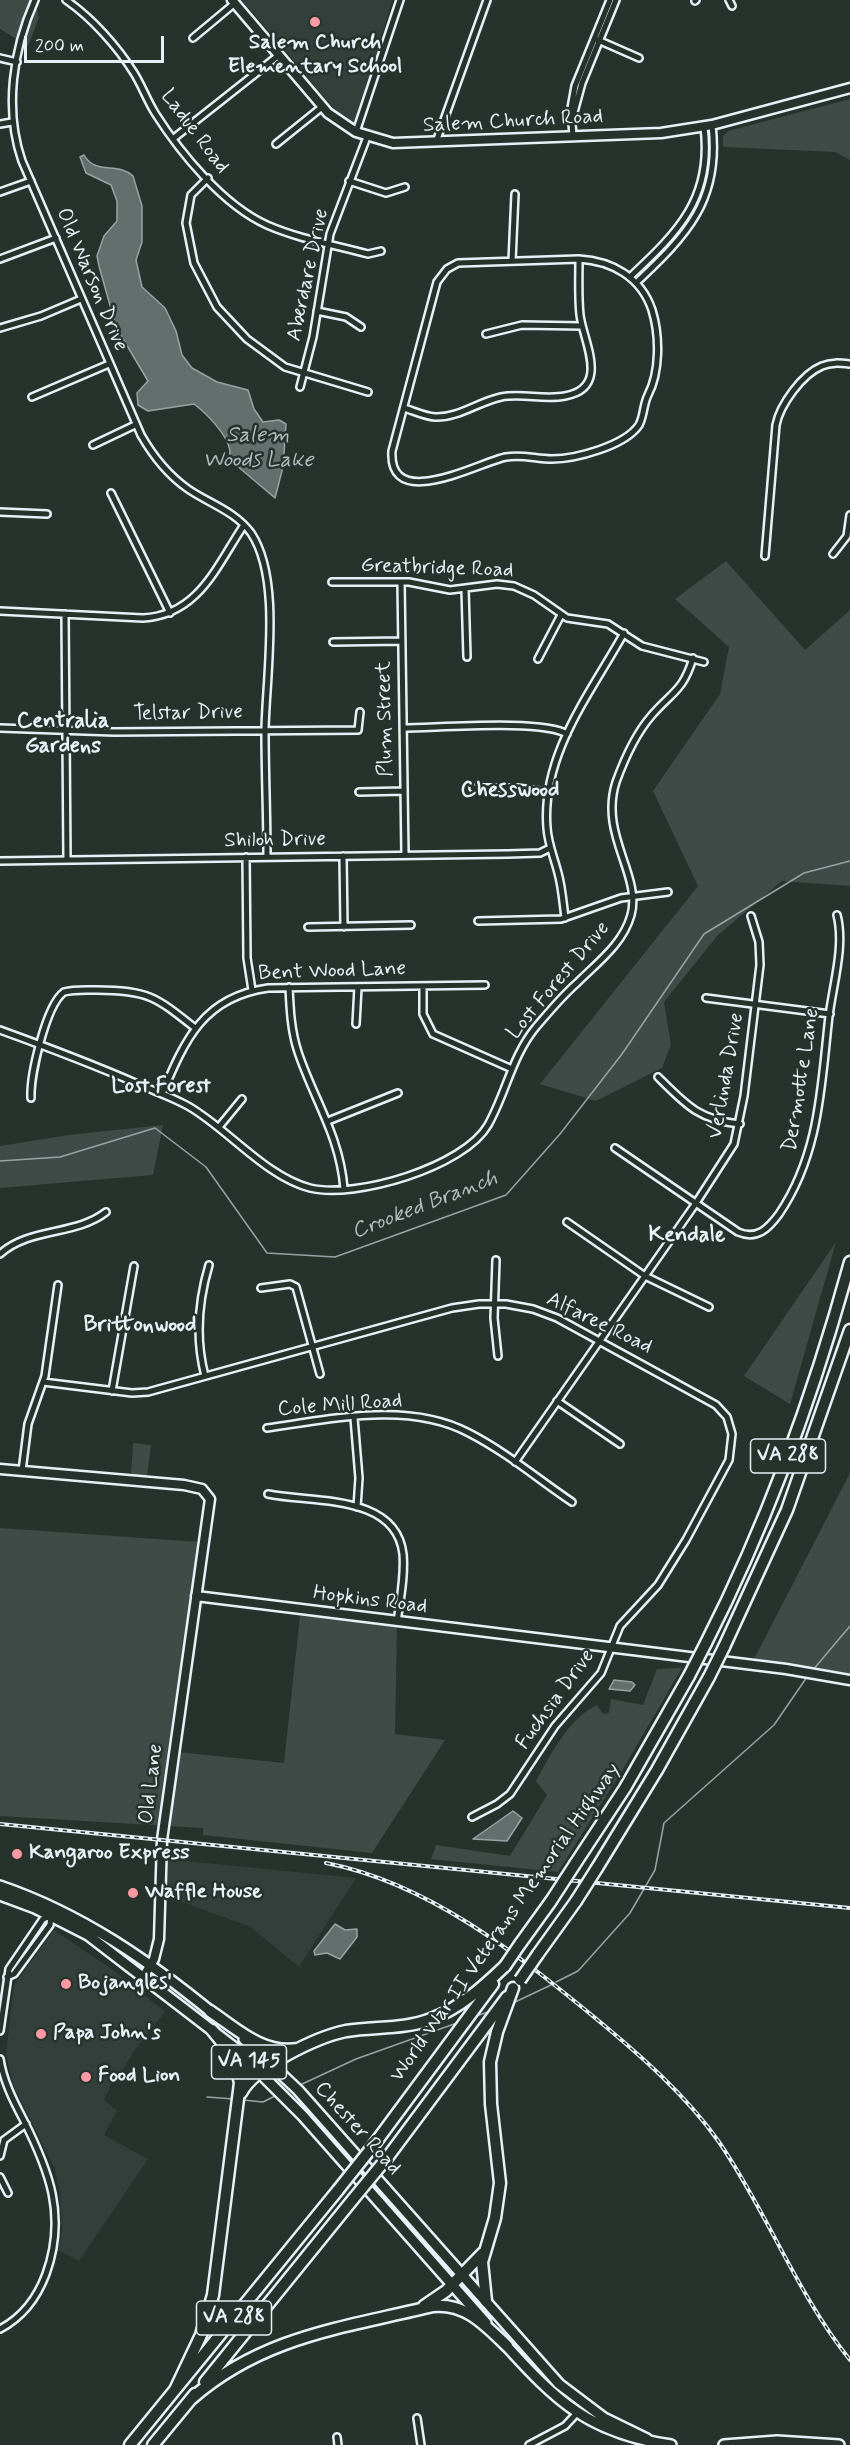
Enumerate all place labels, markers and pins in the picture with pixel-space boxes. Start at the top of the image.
marker: Salem Church Elementary School [308,15,322,29]
place label: Salem Church Elementary School [228,31,402,81]
place label: Kangaroo Express [29,1841,190,1867]
marker: Kangaroo Express [10,1847,24,1861]
place label: Waffle House [145,1880,262,1906]
marker: Waffle House [126,1886,140,1900]
place label: Bojangles' [78,1971,172,1997]
marker: Bojangles' [59,1977,73,1991]
place label: Papa John's [53,2021,161,2047]
marker: Papa John's [34,2027,48,2041]
place label: Food Lion [98,2064,180,2090]
marker: Food Lion [79,2070,93,2084]

